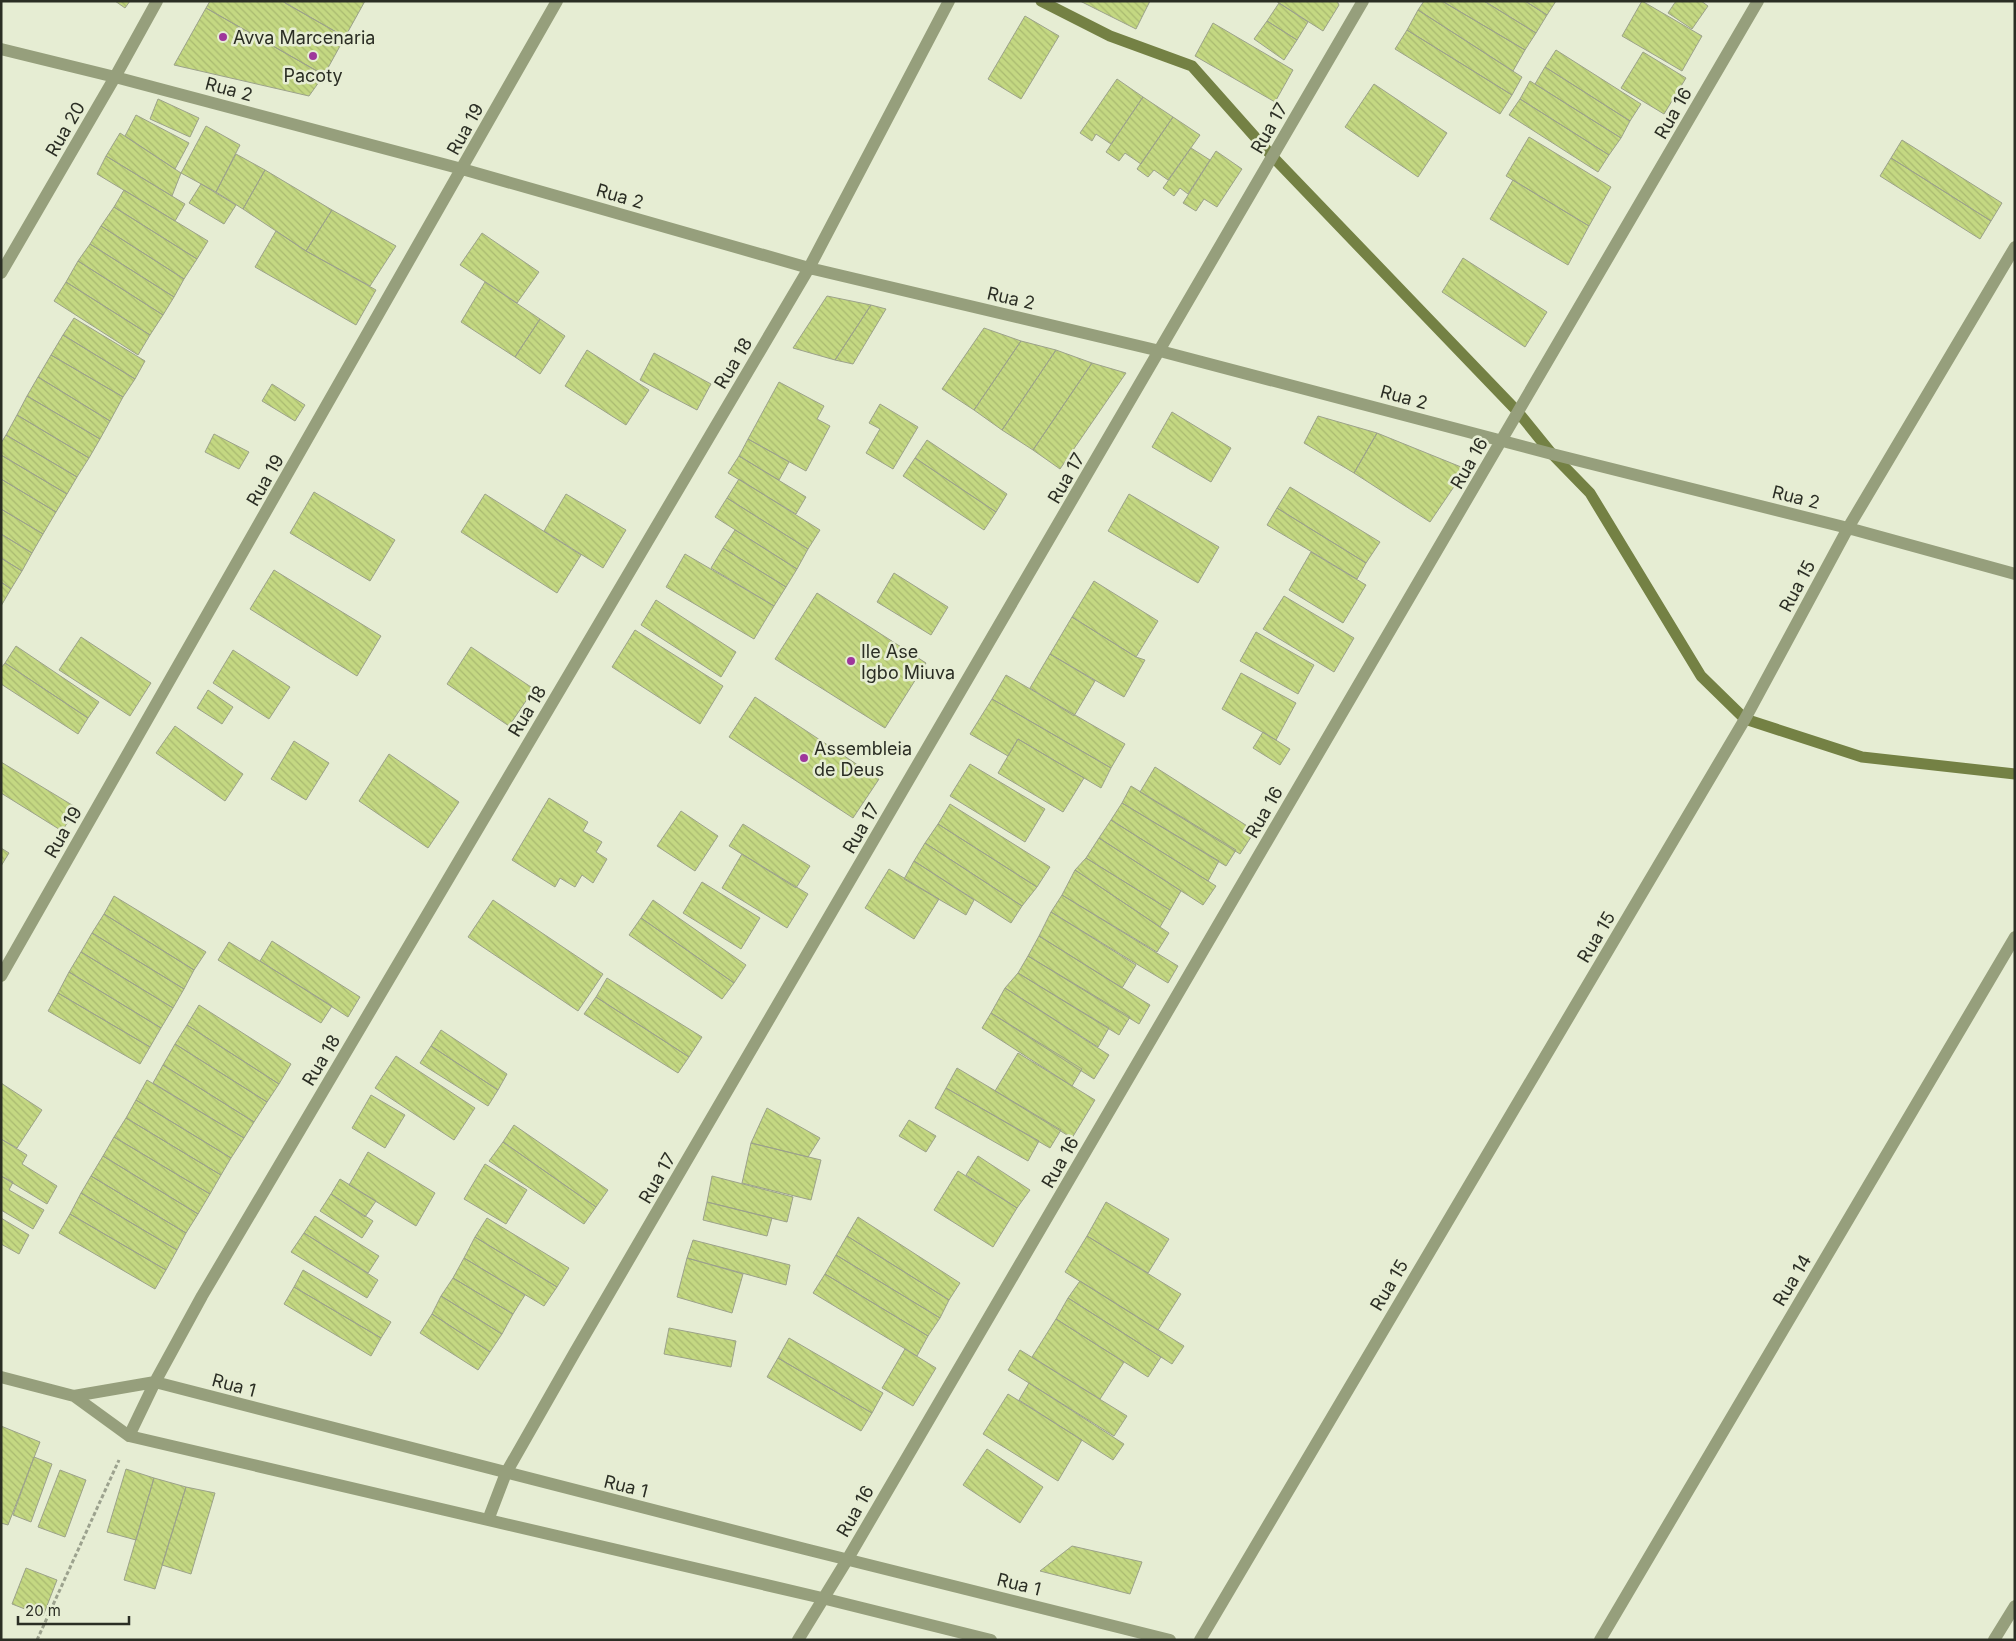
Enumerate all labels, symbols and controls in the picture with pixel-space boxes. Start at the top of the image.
place label: Avva Marcenaria [233,27,375,48]
marker: Avva Marcenaria [217,31,229,43]
marker: Pacoty [307,50,319,62]
place label: Pacoty [283,65,343,86]
street label: Rua 2 [203,73,255,105]
street label: Rua 16 [1650,84,1696,142]
street label: Rua 20 [41,98,89,160]
street label: Rua 19 [442,99,488,159]
street label: Rua 17 [1246,99,1292,157]
street label: Rua 2 [594,179,646,213]
street label: Rua 2 [985,282,1037,314]
street label: Rua 18 [710,334,756,392]
street label: Rua 2 [1378,381,1430,413]
street label: Rua 16 [1446,434,1492,492]
street label: Rua 17 [1043,449,1089,507]
street label: Rua 19 [242,451,288,509]
street label: Rua 2 [1770,481,1822,513]
street label: Rua 15 [1775,556,1819,616]
place label: Ile Ase Igbo Miuva [861,641,955,683]
marker: Ile Ase Igbo Miuva [845,655,857,667]
street label: Rua 18 [504,682,550,740]
place label: Assembleia de Deus [814,738,912,780]
marker: Assembleia de Deus [798,752,810,764]
street label: Rua 16 [1241,783,1287,841]
street label: Rua 17 [838,799,884,857]
street label: Rua 19 [40,803,86,861]
street label: Rua 15 [1573,908,1619,966]
street label: Rua 18 [298,1031,344,1089]
street label: Rua 16 [1037,1133,1083,1191]
street label: Rua 17 [634,1149,680,1207]
street label: Rua 14 [1768,1250,1816,1310]
street label: Rua 15 [1366,1256,1412,1314]
street label: Rua 1 [210,1369,258,1401]
street label: Rua 1 [602,1470,650,1502]
street label: Rua 16 [832,1482,878,1540]
street label: Rua 1 [995,1568,1043,1600]
scale bar [18,1594,129,1626]
text: 20 m [25,1601,61,1620]

